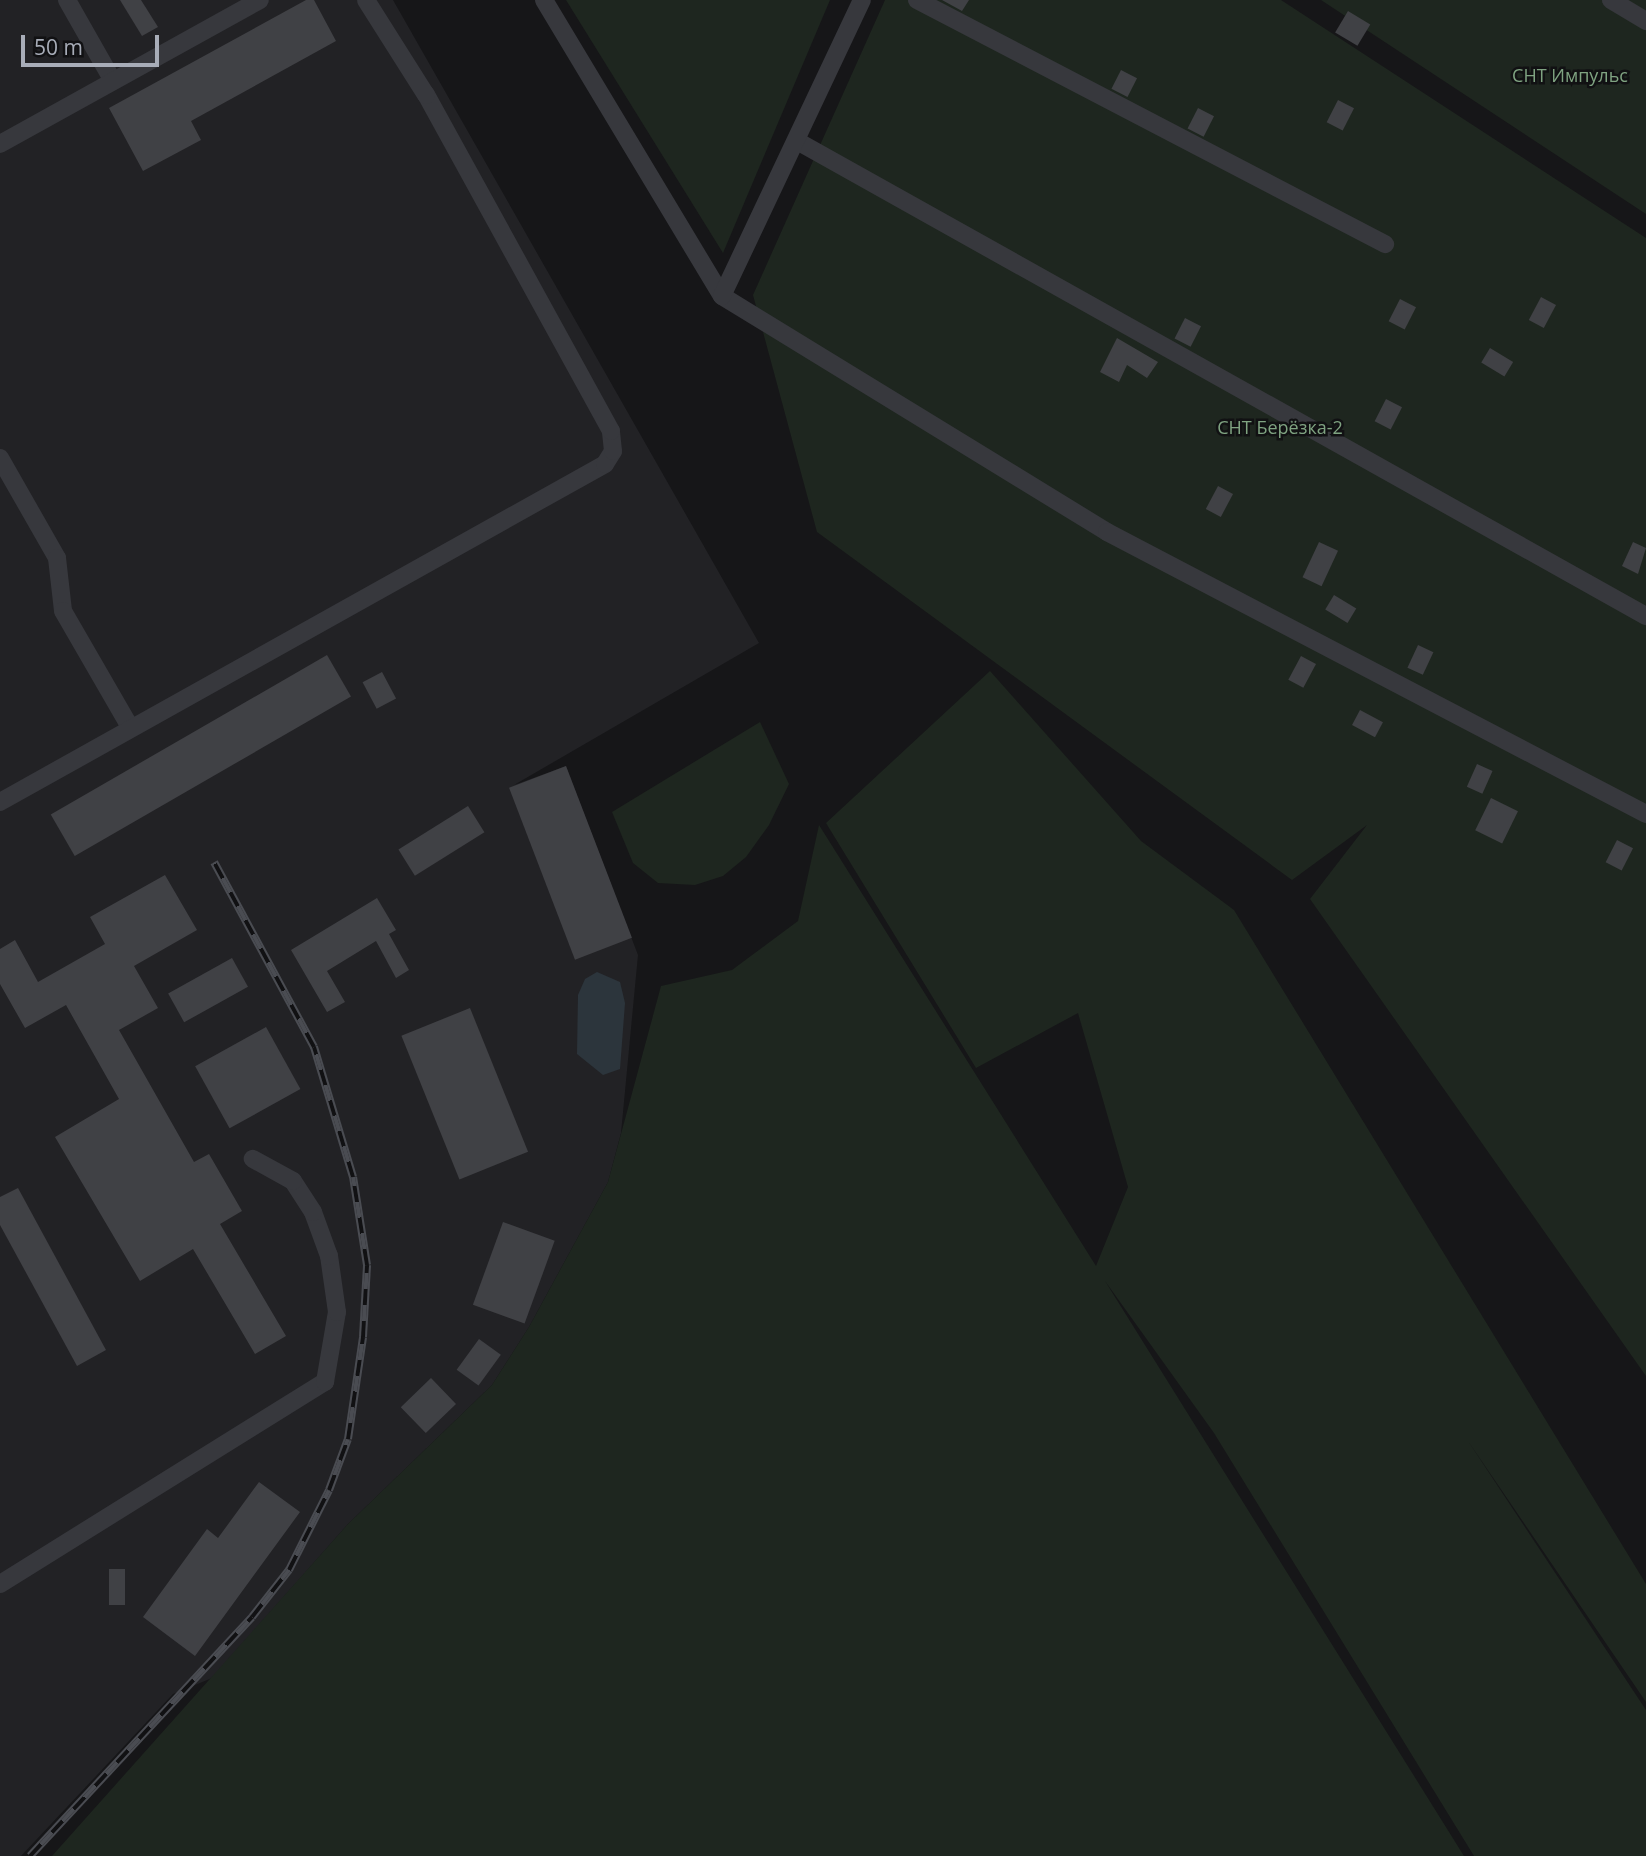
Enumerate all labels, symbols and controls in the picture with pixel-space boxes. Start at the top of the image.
scale bar [24,21,163,65]
text: 50 m [34,33,83,61]
park label: СНТ Импульс [1512,64,1628,86]
park label: СНТ Берёзка-2 [1217,416,1343,438]

